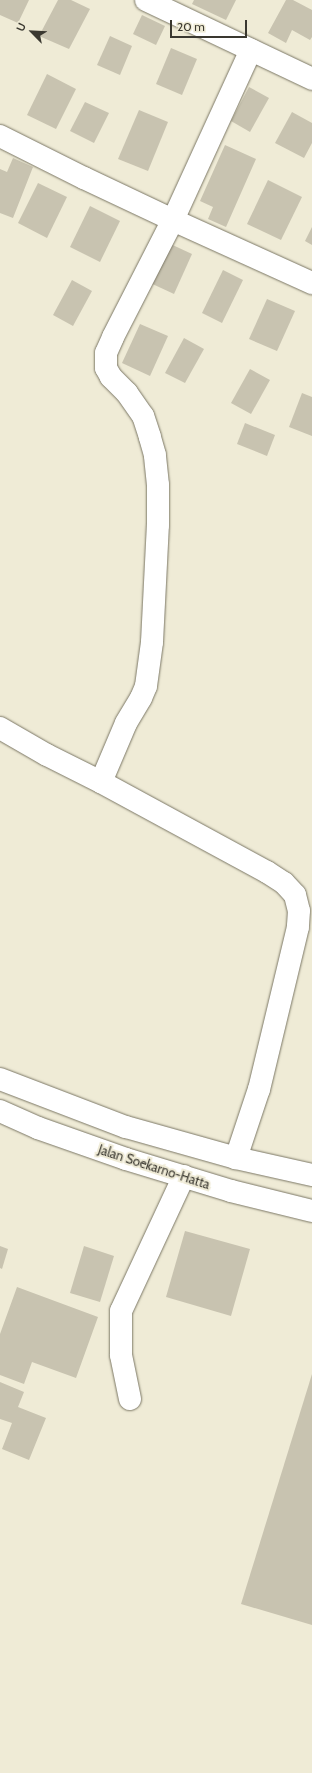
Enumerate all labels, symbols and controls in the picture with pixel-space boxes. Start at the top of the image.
north arrow [12,12,52,52]
scale bar [172,12,249,38]
text: 20 m [177,19,205,34]
text: U [13,21,29,34]
street label: Jalan Soekarno-Hatta [96,1142,212,1192]

